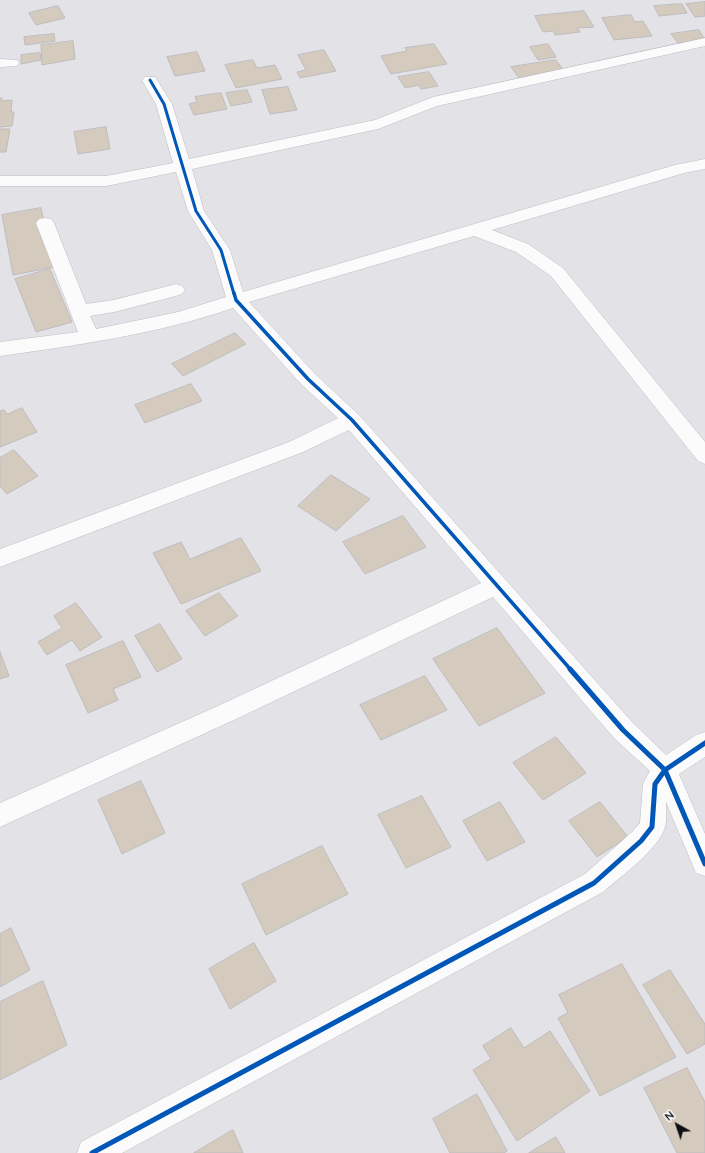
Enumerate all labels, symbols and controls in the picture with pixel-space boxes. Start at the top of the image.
north arrow [657,1105,697,1145]
text: N [662,1108,677,1124]

